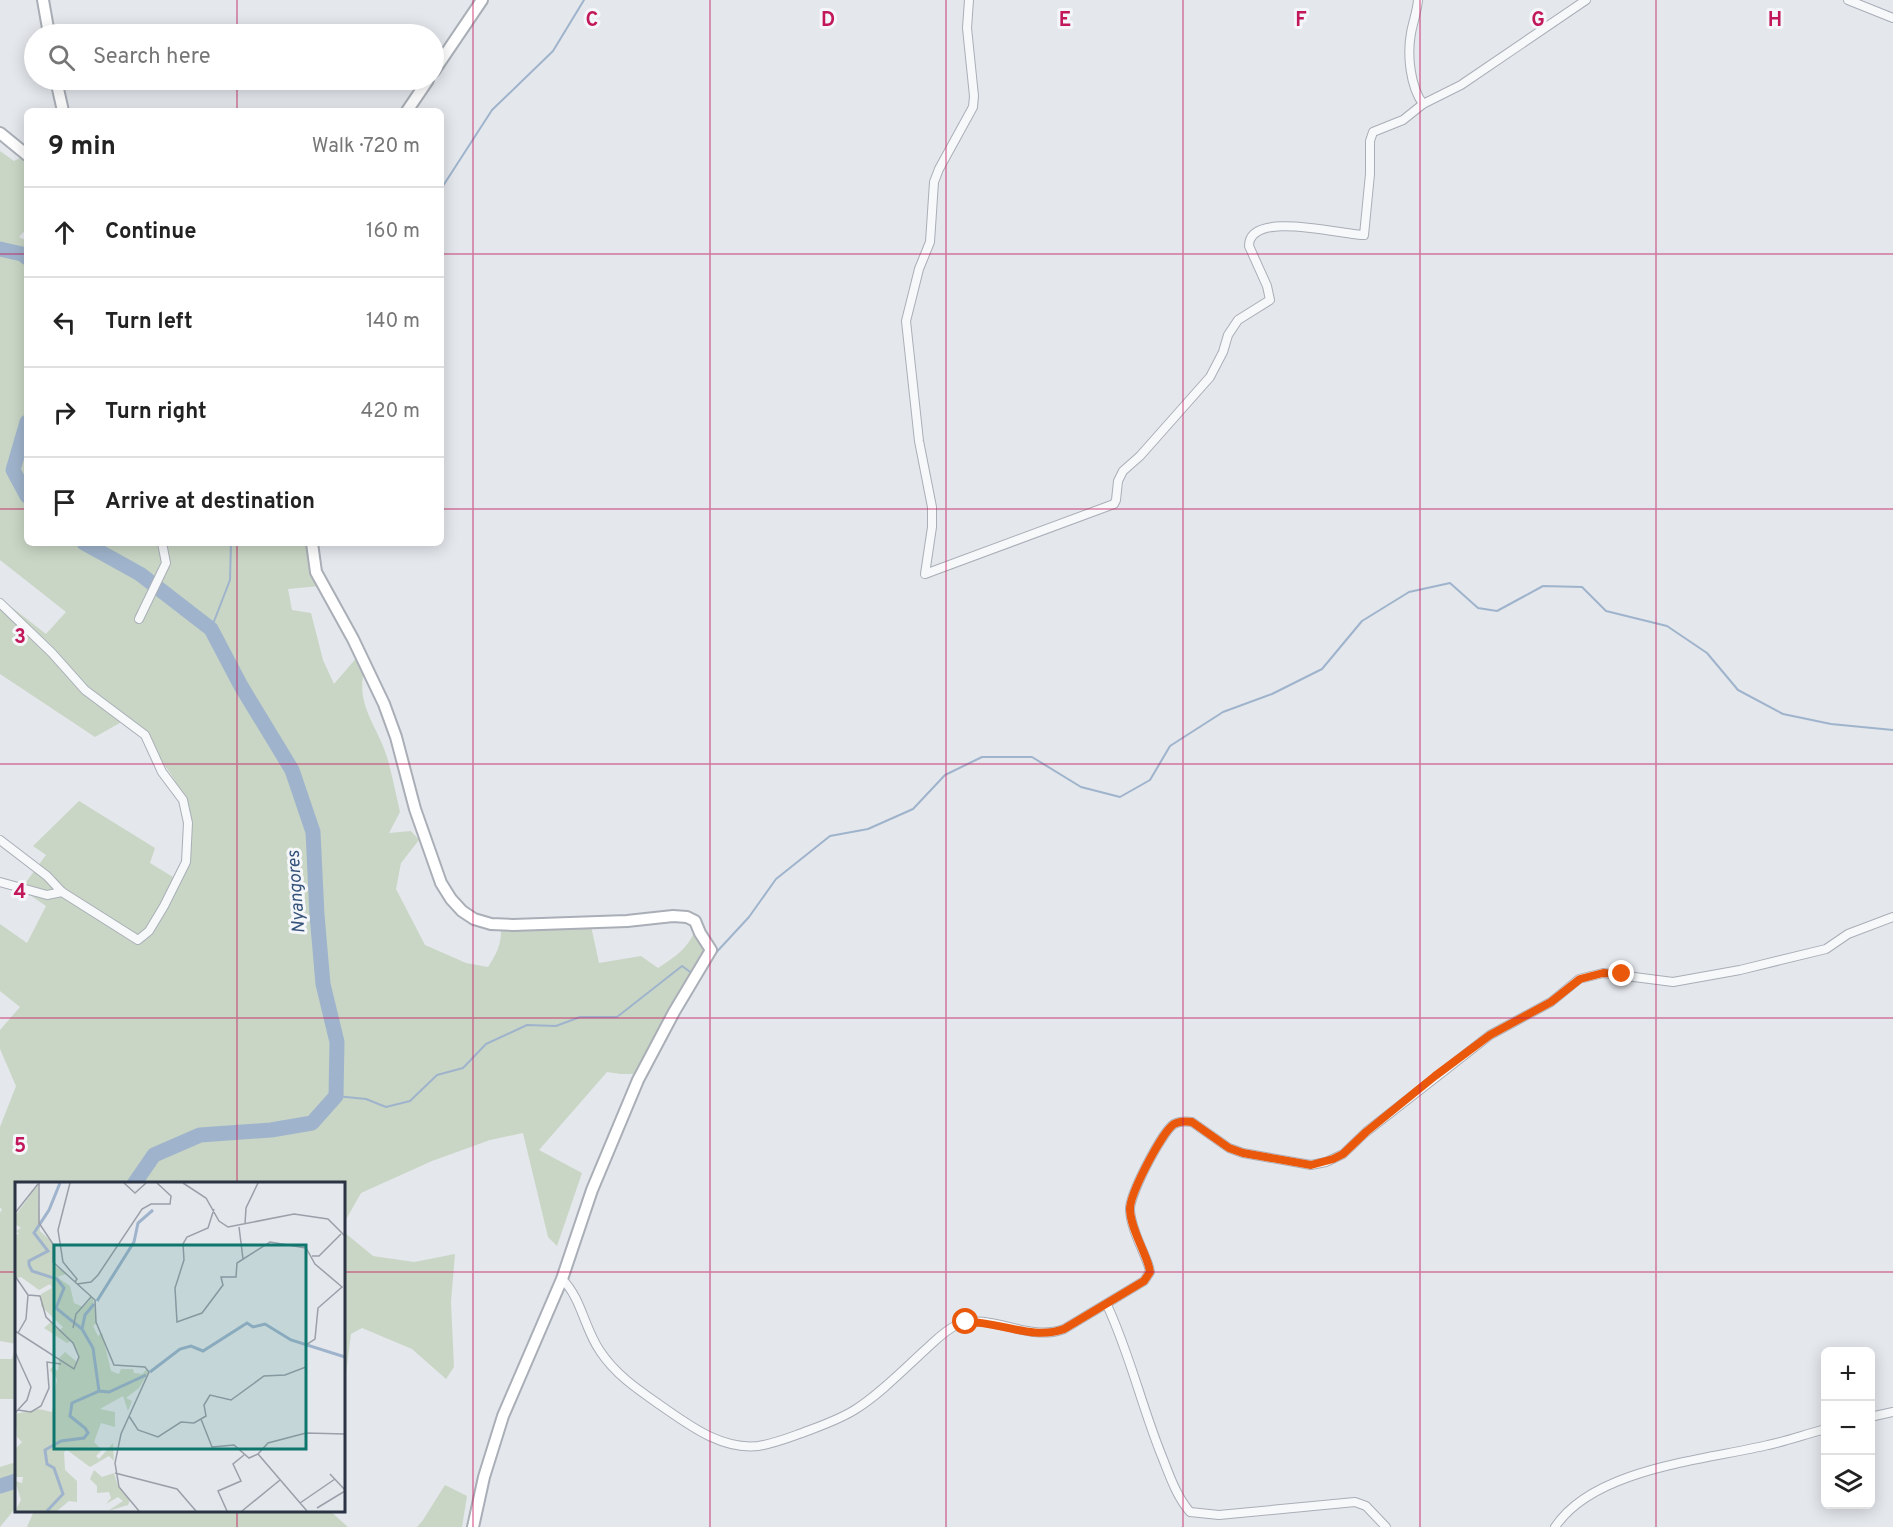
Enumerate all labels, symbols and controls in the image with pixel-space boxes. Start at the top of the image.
text: C [586,8,598,34]
text: D [821,8,835,34]
text: E [1059,8,1071,34]
text: F [1295,8,1307,34]
text: G [1531,8,1545,34]
text: H [1768,8,1782,34]
search box [24,24,444,90]
icon: search [45,41,78,74]
text: Search here [93,44,211,71]
text: 9 min [48,131,116,164]
text: Walk · 720 m [312,134,420,160]
icon: ahead [48,216,81,249]
text: Continue [105,219,196,246]
text: 160 m [366,219,420,245]
icon: left [48,306,81,339]
text: Turn left [105,309,193,336]
text: 140 m [366,309,420,335]
icon: right [48,396,81,429]
text: Turn right [105,399,207,426]
text: 420 m [361,399,420,425]
icon: arrive [48,486,81,519]
text: Arrive at destination [105,489,315,516]
text: 3 [14,625,26,651]
water label: Nyangores [283,849,311,934]
text: 4 [14,880,26,906]
route end [1608,960,1634,986]
text: 5 [14,1134,26,1160]
inset map [15,1182,345,1512]
route start [952,1308,978,1334]
map controls [1821,1347,1875,1509]
button: + [1821,1347,1875,1401]
button: − [1821,1401,1875,1455]
button: layers [1821,1455,1875,1509]

